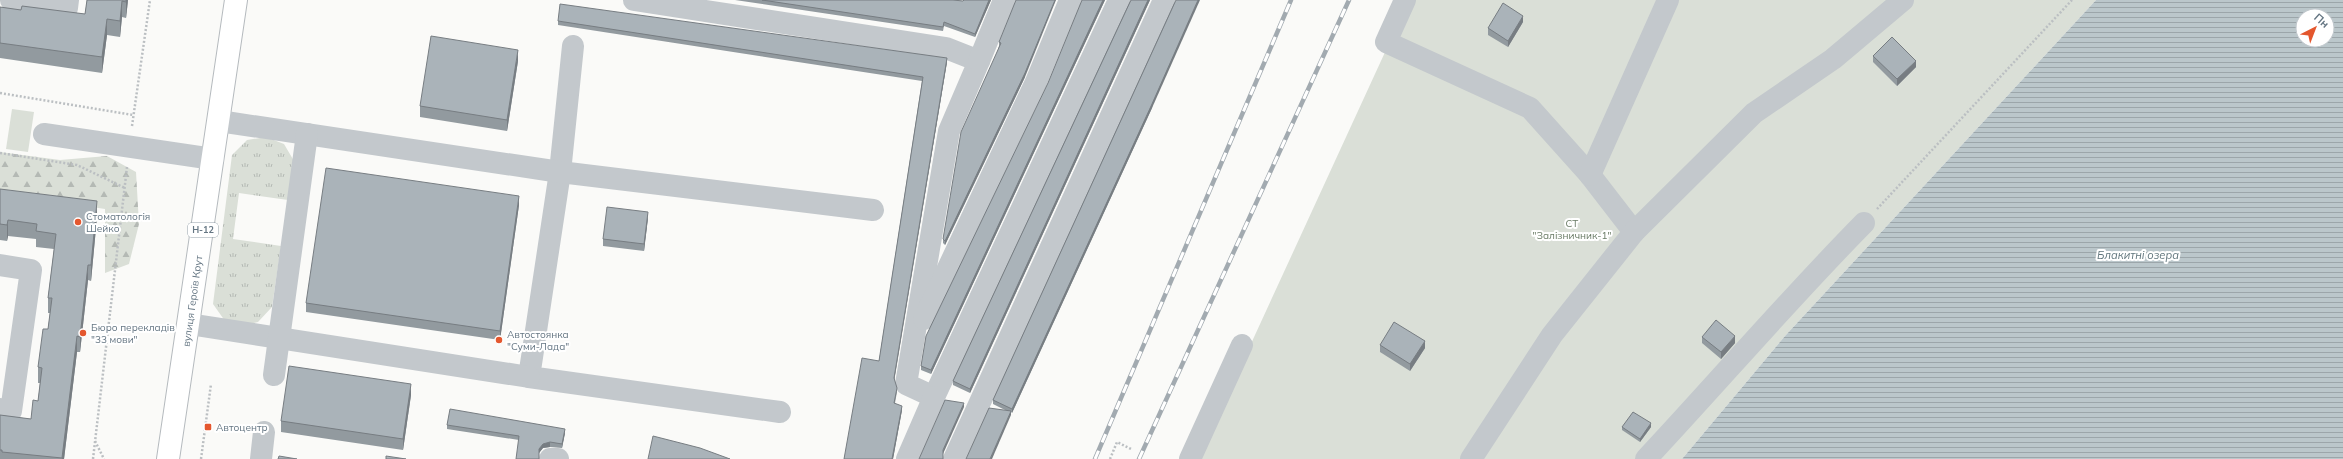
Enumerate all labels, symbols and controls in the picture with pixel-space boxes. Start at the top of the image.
north arrow [2295,8,2335,48]
text: Пн [2311,10,2332,31]
place label: Стоматологія Шейко [86,210,150,235]
marker: Стоматологія Шейко [73,217,83,227]
park label: СТ "Залізничник-1" [1532,217,1612,242]
road number: Н-12 [188,223,218,237]
water label: Блакитні озера [2097,248,2179,262]
street label: вулиця Героїв Крут [180,254,205,347]
place label: Бюро перекладів "33 мови" [91,321,175,346]
marker: Бюро перекладів "33 мови" [78,328,88,338]
place label: Автостоянка "Суми-Лада" [507,328,569,353]
marker: Автостоянка "Суми-Лада" [494,335,504,345]
place label: Автоцентр [216,421,268,434]
marker: Автоцентр [203,422,213,432]

